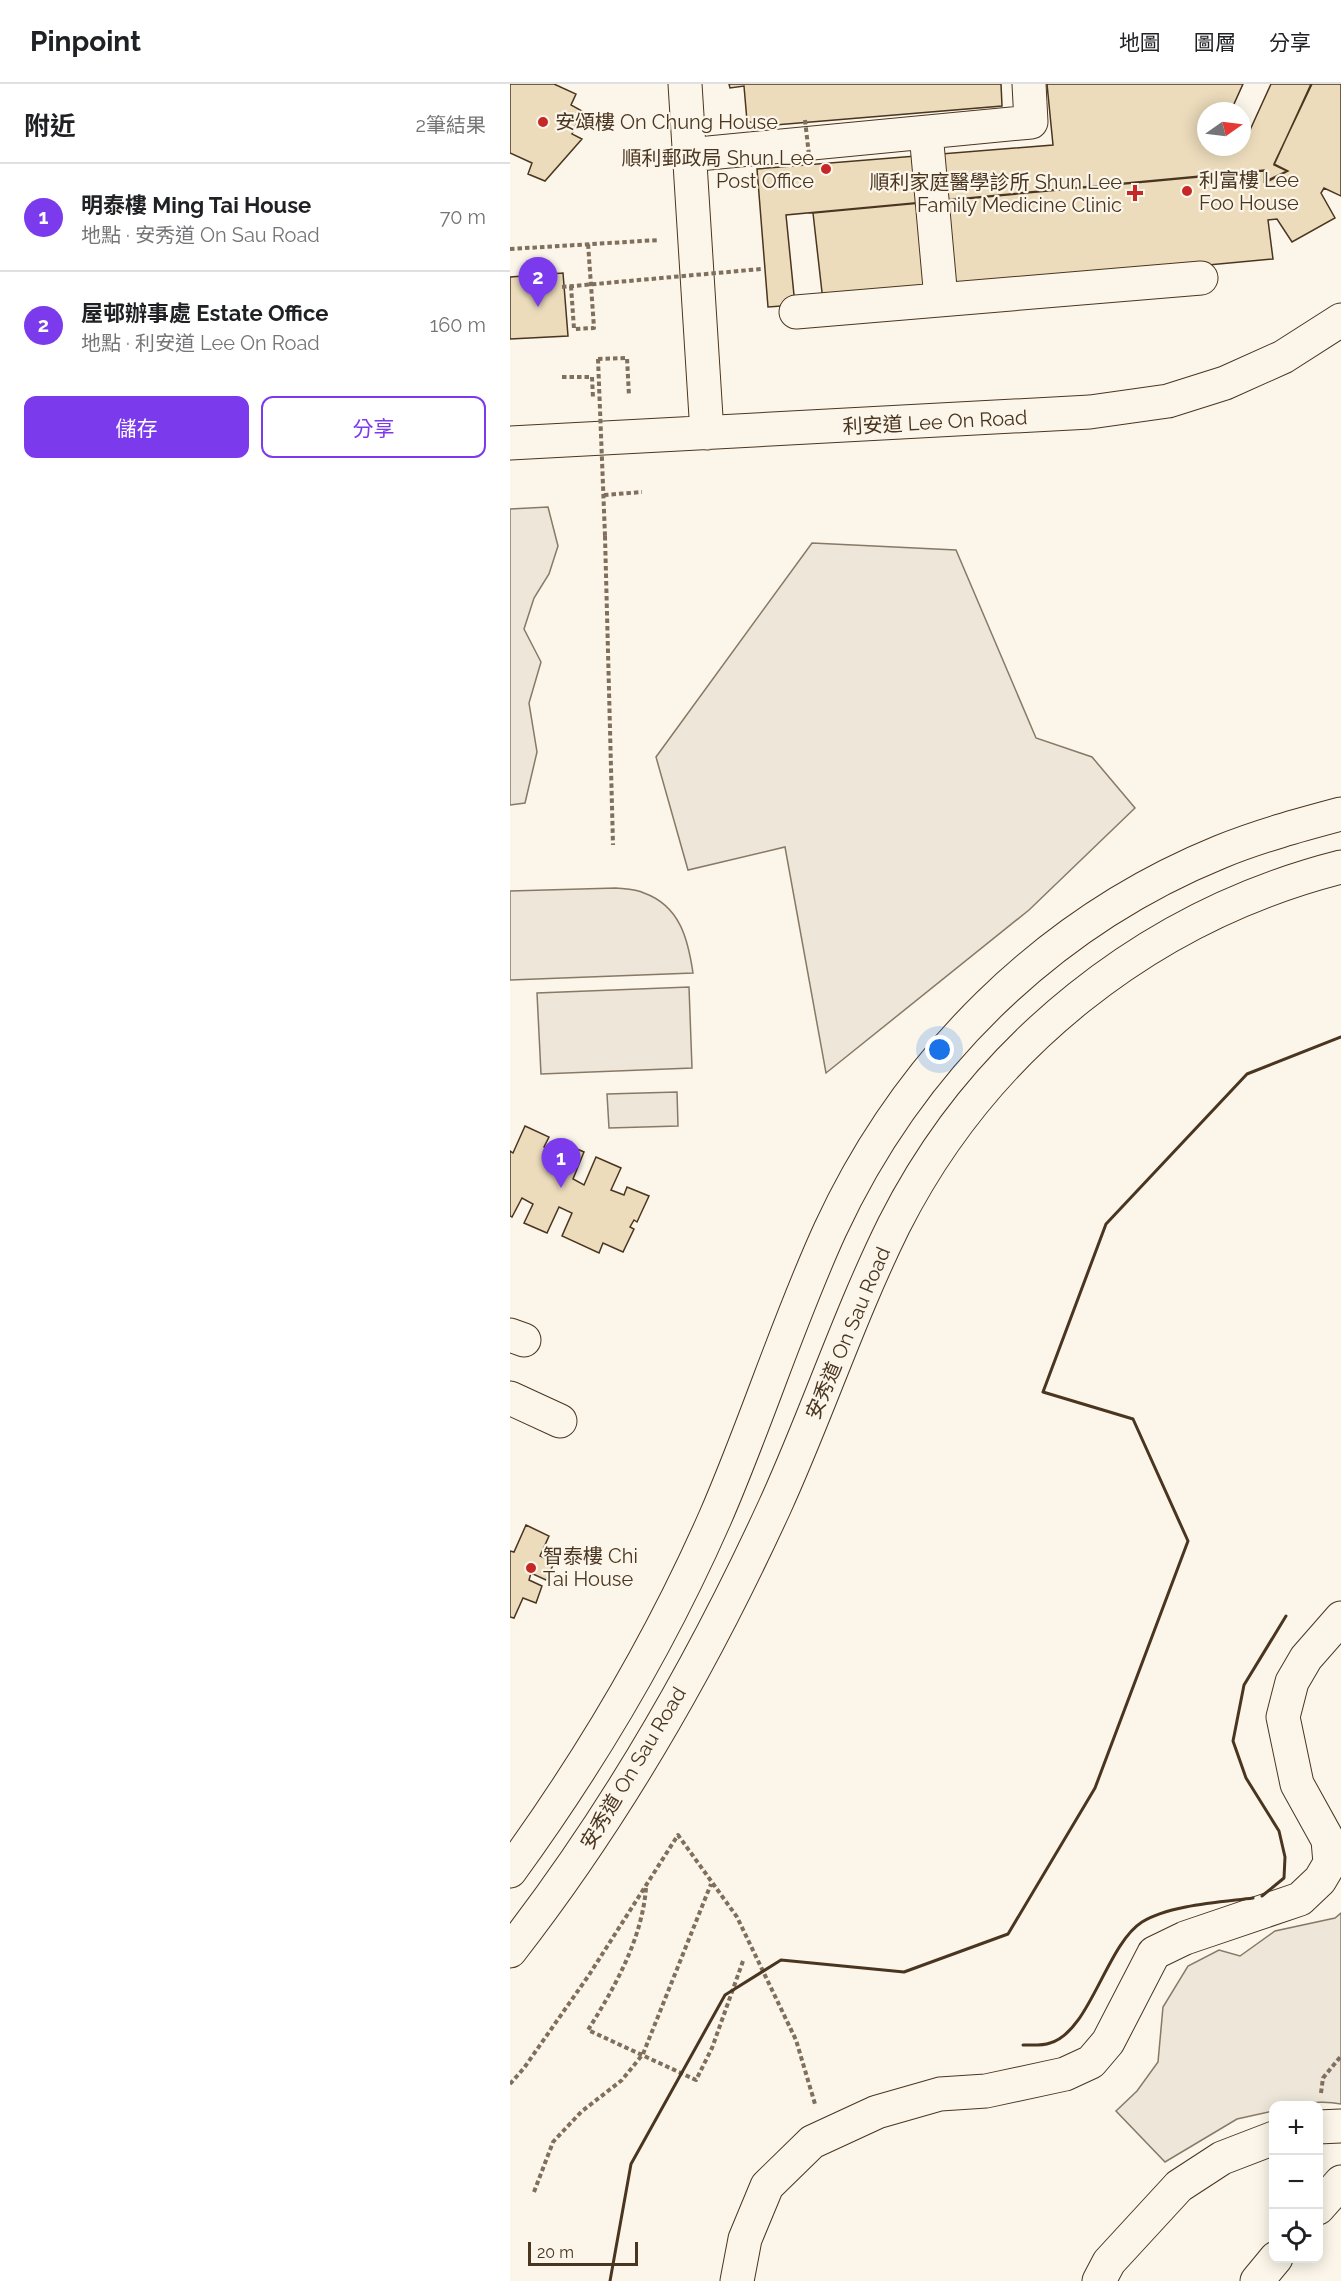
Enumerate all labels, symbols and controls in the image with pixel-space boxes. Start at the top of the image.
text: Pinpoint [30,25,141,58]
text: 地圖 [1119,30,1161,55]
text: 圖層 [1194,30,1236,55]
text: 分享 [1269,30,1311,55]
north arrow [1197,102,1251,156]
place label: 安頌樓 On Chung House [555,110,778,134]
text: 附近 [24,111,76,141]
text: 2筆結果 [416,113,486,137]
marker: 安頌樓 On Chung House [536,115,550,129]
place label: 順利郵政局 Shun Lee Post Office [622,146,814,193]
marker: 順利郵政局 Shun Lee Post Office [819,162,833,176]
place label: 利富樓 Lee Foo House [1199,168,1299,215]
place label: 順利家庭醫學診所 Shun Lee Family Medicine Clinic [870,170,1122,217]
marker: 順利家庭醫學診所 Shun Lee Family Medicine Clinic [1126,184,1144,202]
marker: 利富樓 Lee Foo House [1180,184,1194,198]
text: 明泰樓 Ming Tai House [81,192,311,218]
text: 1 [39,205,48,229]
text: 70 m [440,205,486,229]
text: 地點 · 安秀道 On Sau Road [81,223,320,247]
pin: 2 [519,258,558,307]
text: 屋邨辦事處 Estate Office [81,300,328,326]
text: 2 [38,313,49,337]
text: 160 m [430,313,486,337]
text: 地點 · 利安道 Lee On Road [81,331,320,355]
button: 儲存 [24,396,249,458]
button: 分享 [261,396,486,458]
street label: 利安道 Lee On Road [842,405,1028,439]
your location [925,1035,954,1064]
pin: 1 [542,1138,580,1188]
street label: 安秀道 On Sau Road [801,1243,895,1423]
place label: 智泰樓 Chi Tai House [543,1544,638,1591]
marker: 智泰樓 Chi Tai House [524,1561,538,1575]
street label: 安秀道 On Sau Road [575,1683,691,1853]
map controls [1269,2101,1323,2263]
button: + [1269,2101,1323,2155]
button: − [1269,2155,1323,2209]
button: locate [1269,2209,1323,2263]
scale bar [528,2239,638,2266]
text: 20 m [537,2243,574,2262]

